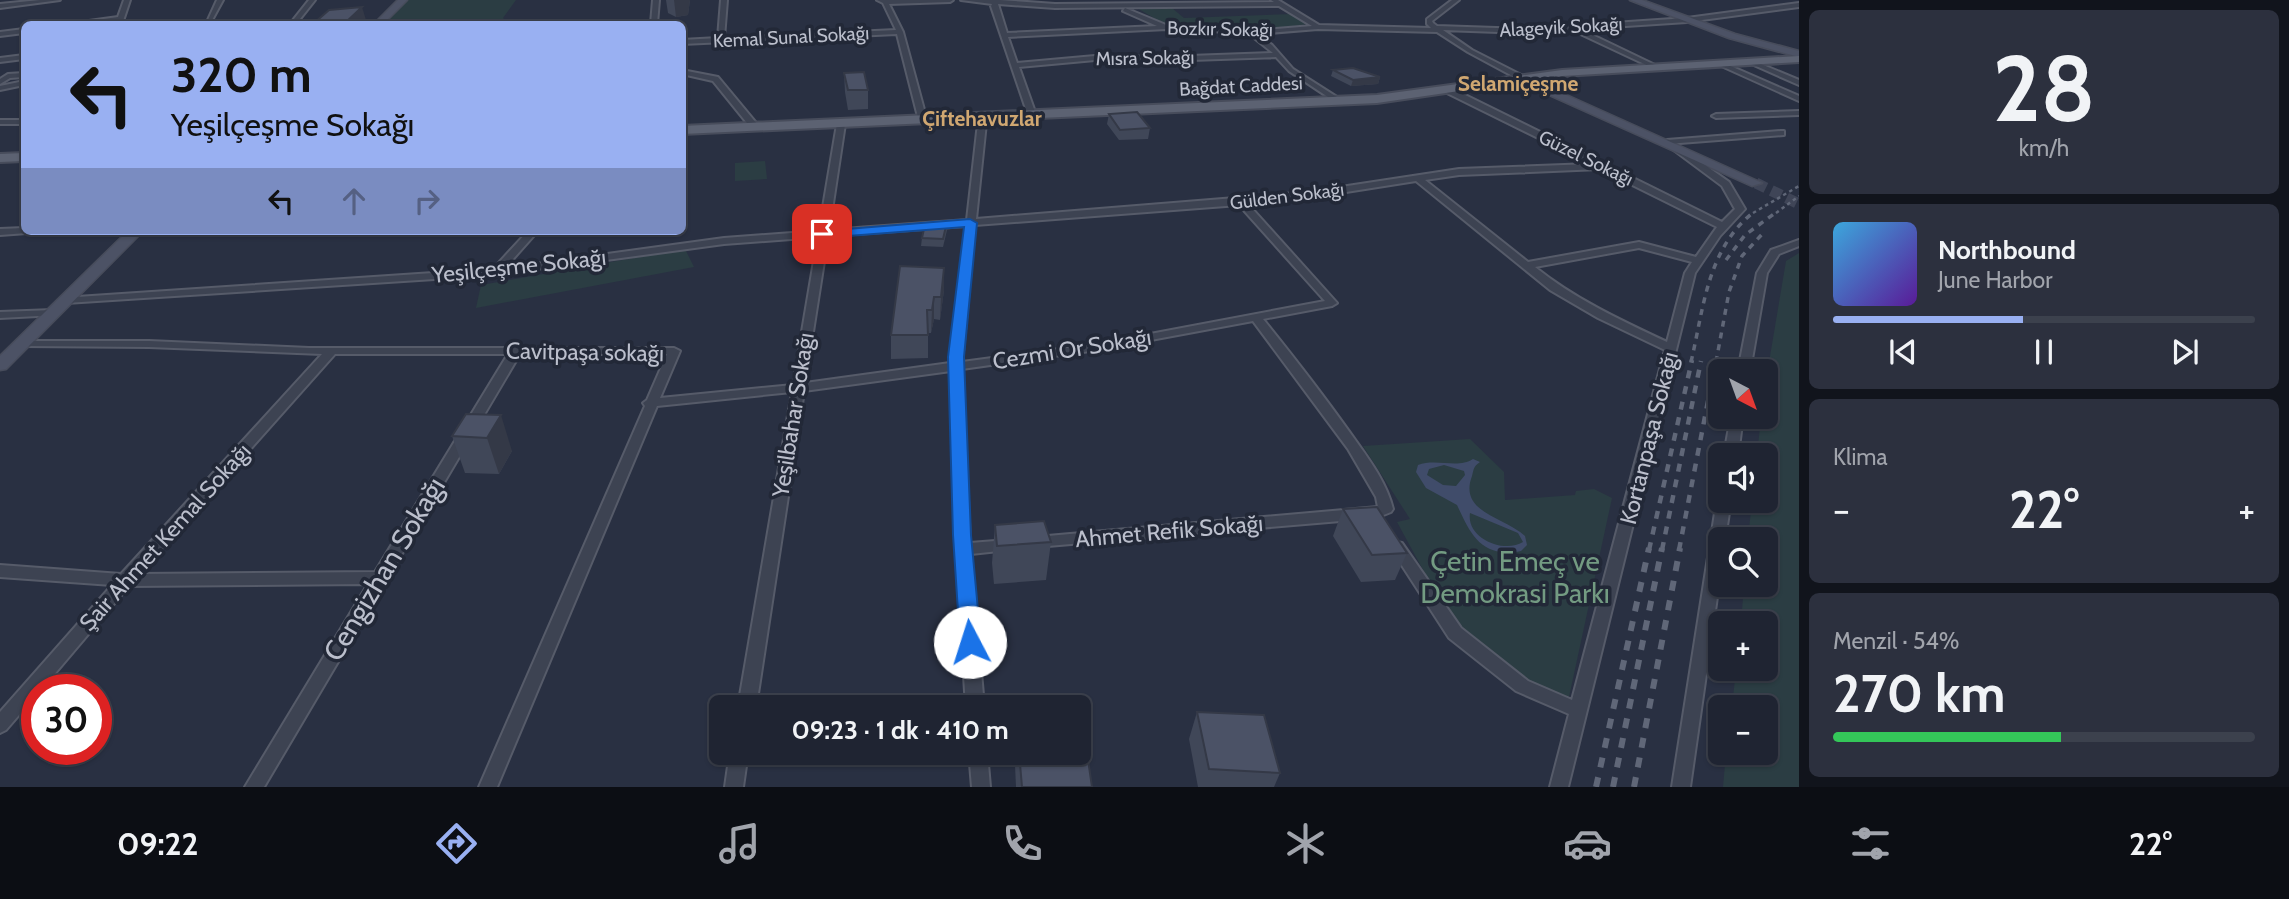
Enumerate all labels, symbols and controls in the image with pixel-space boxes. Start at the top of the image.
street label: Alageyik Sokağı [1499,12,1623,42]
street label: Bozkır Sokağı [1167,17,1273,41]
street label: Kemal Sunal Sokağı [712,21,870,53]
text: 28 [1992,33,2096,144]
text: 320 m [171,45,312,104]
street label: Mısra Sokağı [1095,46,1195,70]
icon: left [56,49,147,140]
street label: Bağdat Caddesi [1179,71,1303,101]
district label: Selamiçeşme [1458,71,1578,96]
text: Yeşilçeşme Sokağı [171,105,414,144]
district label: Çiftehavuzlar [922,106,1042,131]
street label: Güzel Sokağı [1535,125,1637,191]
text: km/h [2019,134,2069,162]
street label: Gülden Sokağı [1229,178,1345,214]
icon: left [262,182,300,220]
icon: ahead [335,182,373,220]
icon: right [408,182,446,220]
pin [792,204,852,264]
icon: arrive [803,215,841,253]
text: Northbound [1938,234,2076,266]
street label: Yeşilçeşme Sokağı [430,243,607,289]
text: June Harbor [1938,266,2052,294]
street label: Cezmi Or Sokağı [991,323,1153,375]
street label: Yeşilbahar Sokağı [766,331,820,500]
icon: previous [1884,333,1922,371]
icon: pause [2025,333,2063,371]
icon: next [2166,333,2204,371]
street label: Cavitpaşa sokağı [506,337,664,367]
street label: Kortanpaşa Sokağı [1614,349,1684,527]
north arrow [1708,359,1778,429]
map controls [1708,359,1778,765]
street label: Şair Ahmet Kemal Sokağı [73,437,257,637]
button: sound [1708,443,1778,513]
text: Klima [1833,443,1888,471]
street label: Cengizhan Sokağı [316,471,452,667]
text: 22° [2009,478,2079,541]
text: − [1833,486,1850,533]
text: + [2238,486,2255,533]
street label: Ahmet Refik Sokağı [1074,509,1264,553]
button: search [1708,527,1778,597]
park label: Çetin Emeç ve Demokrasi Parkı [1420,544,1610,610]
position arrow [933,605,1007,679]
button: + [1708,611,1778,681]
text: Menzil · 54% [1833,627,1959,655]
text: 270 km [1833,662,2005,725]
speed limit sign: 30 [21,674,112,765]
button: − [1708,695,1778,765]
text: 09:23 · 1 dk · 410 m [791,714,1009,746]
icon: directions [432,819,481,868]
icon: music [715,819,764,868]
icon: phone [998,819,1047,868]
icon: climate [1281,819,1330,868]
icon: car [1563,819,1612,868]
icon: filters [1846,819,1895,868]
text: 09:22 [117,824,198,863]
text: 22° [2129,824,2172,863]

